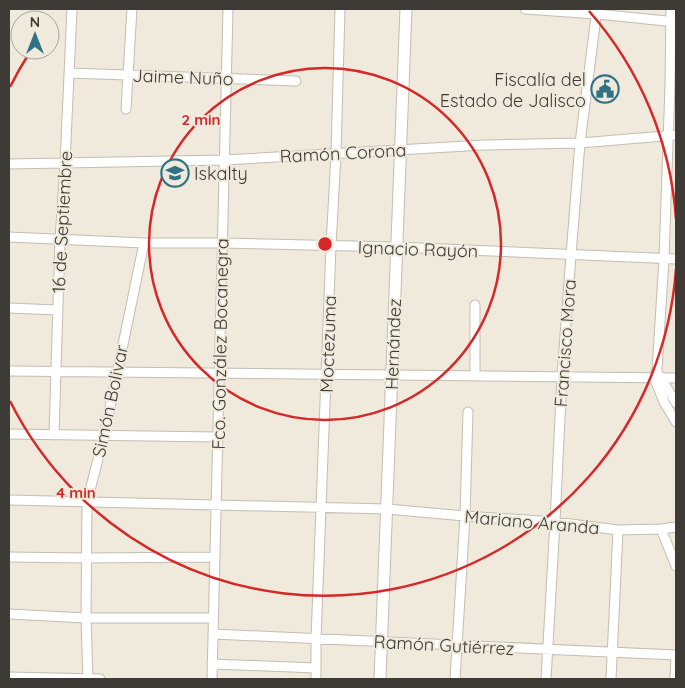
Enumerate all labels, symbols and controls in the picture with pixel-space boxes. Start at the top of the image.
north arrow [10,10,60,60]
text: N [30,13,40,31]
street label: Jaime Nuño [132,64,234,90]
place label: Fiscalía del Estado de Jalisco [440,68,586,112]
public building icon: Fiscalía del Estado de Jalisco [590,74,620,104]
text: 2 min [181,110,221,129]
street label: Ramón Corona [279,138,407,168]
street label: 16 de Septiembre [47,150,77,294]
school or university icon: Iskalty [160,158,190,188]
place label: Iskalty [194,162,248,185]
centre of rings [316,235,334,253]
street label: Ignacio Rayón [357,235,479,263]
street label: Fco. González Bocanegra [207,238,233,450]
street label: Francisco Mora [549,278,581,408]
street label: Moctezuma [315,295,341,393]
street label: Hernández [380,298,406,390]
street label: Simón Bolivar [87,343,133,459]
text: 4 min [56,483,96,502]
street label: Mariano Aranda [464,505,600,539]
street label: Ramón Gutiérrez [373,630,515,660]

